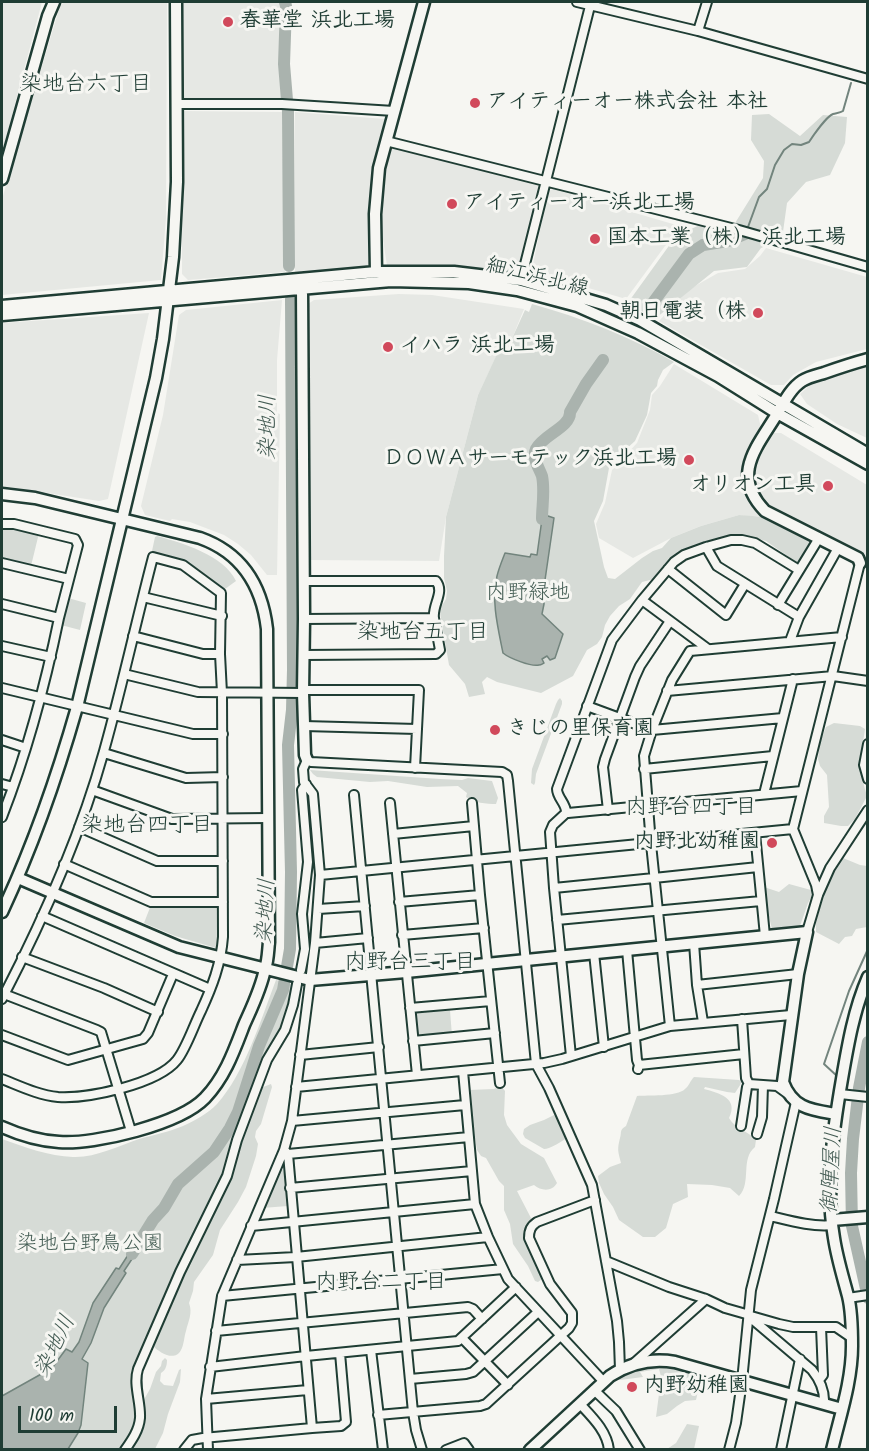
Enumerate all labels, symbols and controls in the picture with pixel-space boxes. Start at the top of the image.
place label: 春華堂 浜北工場 [240,9,395,35]
marker: 春華堂 浜北工場 [221,15,235,29]
district label: 染地台六丁目 [20,73,152,99]
place label: アイティーオー株式会社 本社 [487,90,768,116]
marker: アイティーオー株式会社 本社 [468,96,482,110]
place label: アイティーオー浜北工場 [464,191,695,217]
marker: アイティーオー浜北工場 [445,197,459,211]
place label: 国本工業（株） 浜北工場 [607,226,846,252]
marker: 国本工業（株） 浜北工場 [588,232,602,246]
street label: 細江浜北線 [483,254,591,304]
place label: 朝日電装（株 [620,300,746,326]
marker: 朝日電装（株 [751,306,765,320]
place label: イハラ 浜北工場 [400,334,555,360]
marker: イハラ 浜北工場 [381,340,395,354]
water label: 染地川 [257,394,283,460]
place label: ＤＯＷＡサーモテック浜北工場 [383,447,677,473]
marker: ＤＯＷＡサーモテック浜北工場 [682,453,696,467]
place label: オリオン工具 [690,473,816,499]
marker: オリオン工具 [821,479,835,493]
park label: 内野緑地 [486,581,570,607]
district label: 染地台五丁目 [357,621,489,647]
place label: きじの里保育園 [507,717,654,743]
marker: きじの里保育園 [488,723,502,737]
district label: 内野台四丁目 [625,796,757,822]
district label: 染地台四丁目 [81,814,213,840]
place label: 内野北幼稚園 [634,830,760,856]
marker: 内野北幼稚園 [765,836,779,850]
water label: 染地川 [253,877,283,945]
district label: 内野台三丁目 [344,951,476,977]
water label: 御陣屋川 [819,1125,849,1215]
park label: 染地台野鳥公園 [17,1232,163,1258]
district label: 内野台二丁目 [315,1271,447,1297]
water label: 染地川 [31,1312,83,1382]
place label: 内野幼稚園 [644,1374,749,1400]
marker: 内野幼稚園 [625,1380,639,1394]
scale bar [21,1394,120,1432]
text: 100 m [29,1402,74,1431]

